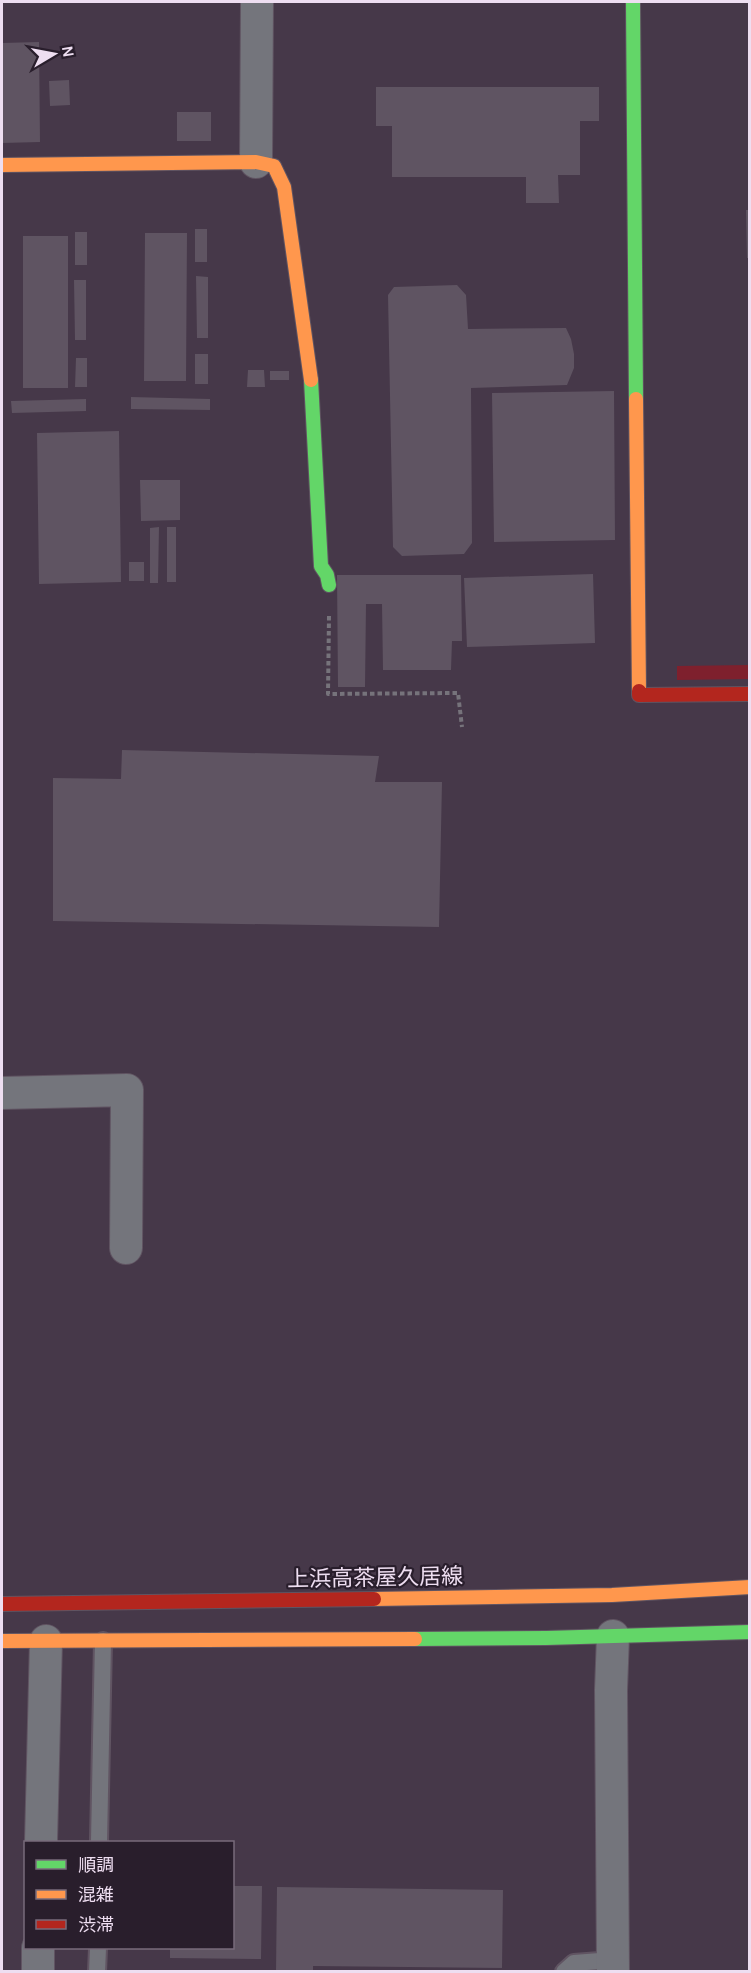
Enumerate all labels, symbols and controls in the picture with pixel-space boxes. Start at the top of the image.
north arrow [24,24,84,84]
text: N [58,44,79,59]
street label: 上浜高茶屋久居線 [287,1563,463,1593]
legend [24,1841,234,1949]
text: 順調 [78,1854,114,1876]
text: 混雑 [78,1884,114,1906]
text: 渋滞 [78,1914,114,1936]

